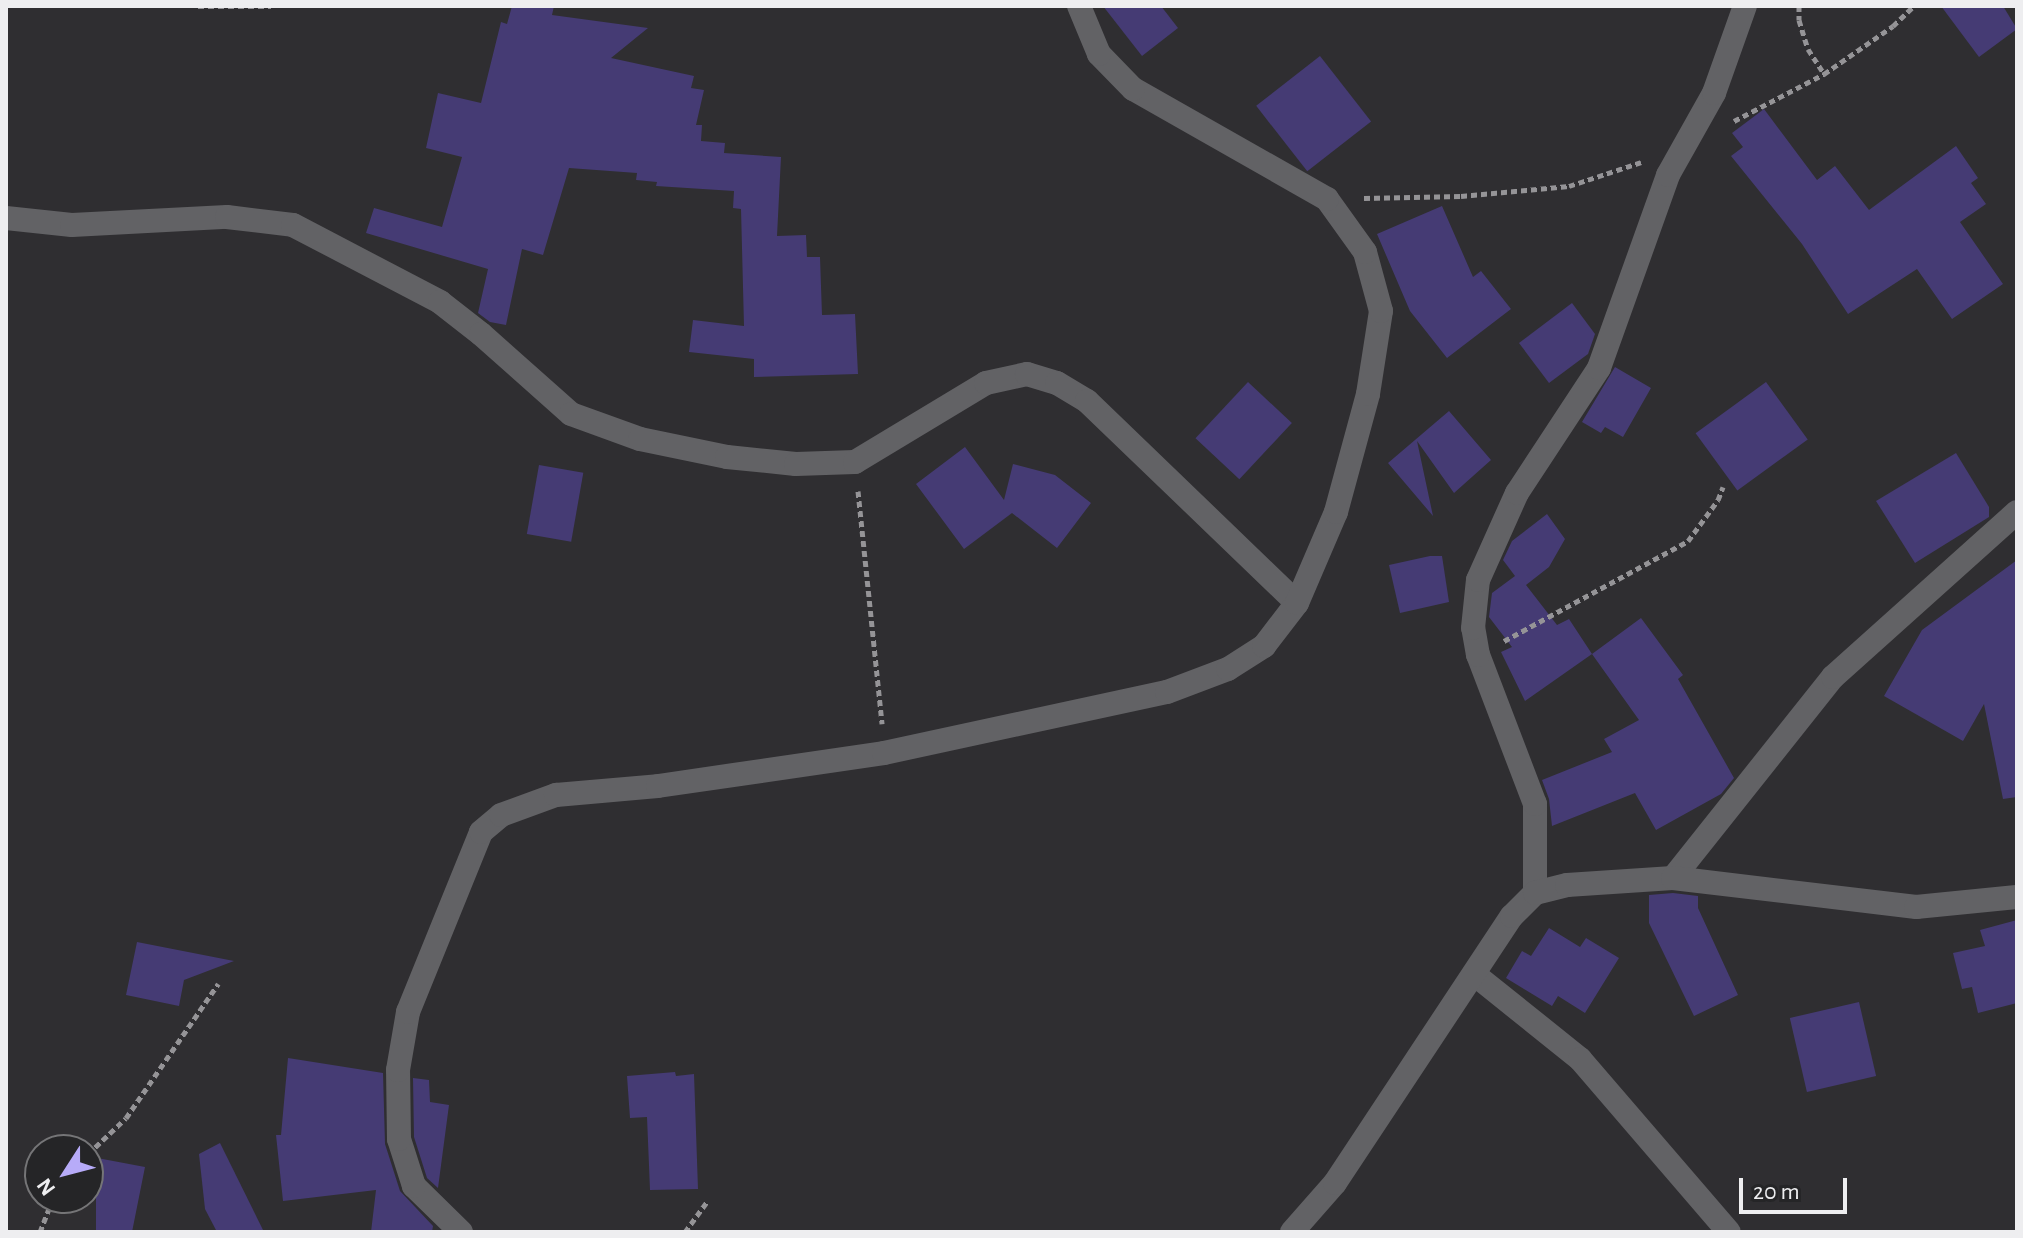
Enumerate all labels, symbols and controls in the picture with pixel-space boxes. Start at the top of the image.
north arrow [24,1134,104,1214]
scale bar [1743,1162,1851,1212]
text: N [33,1174,60,1200]
text: 20 m [1753,1180,1800,1204]

